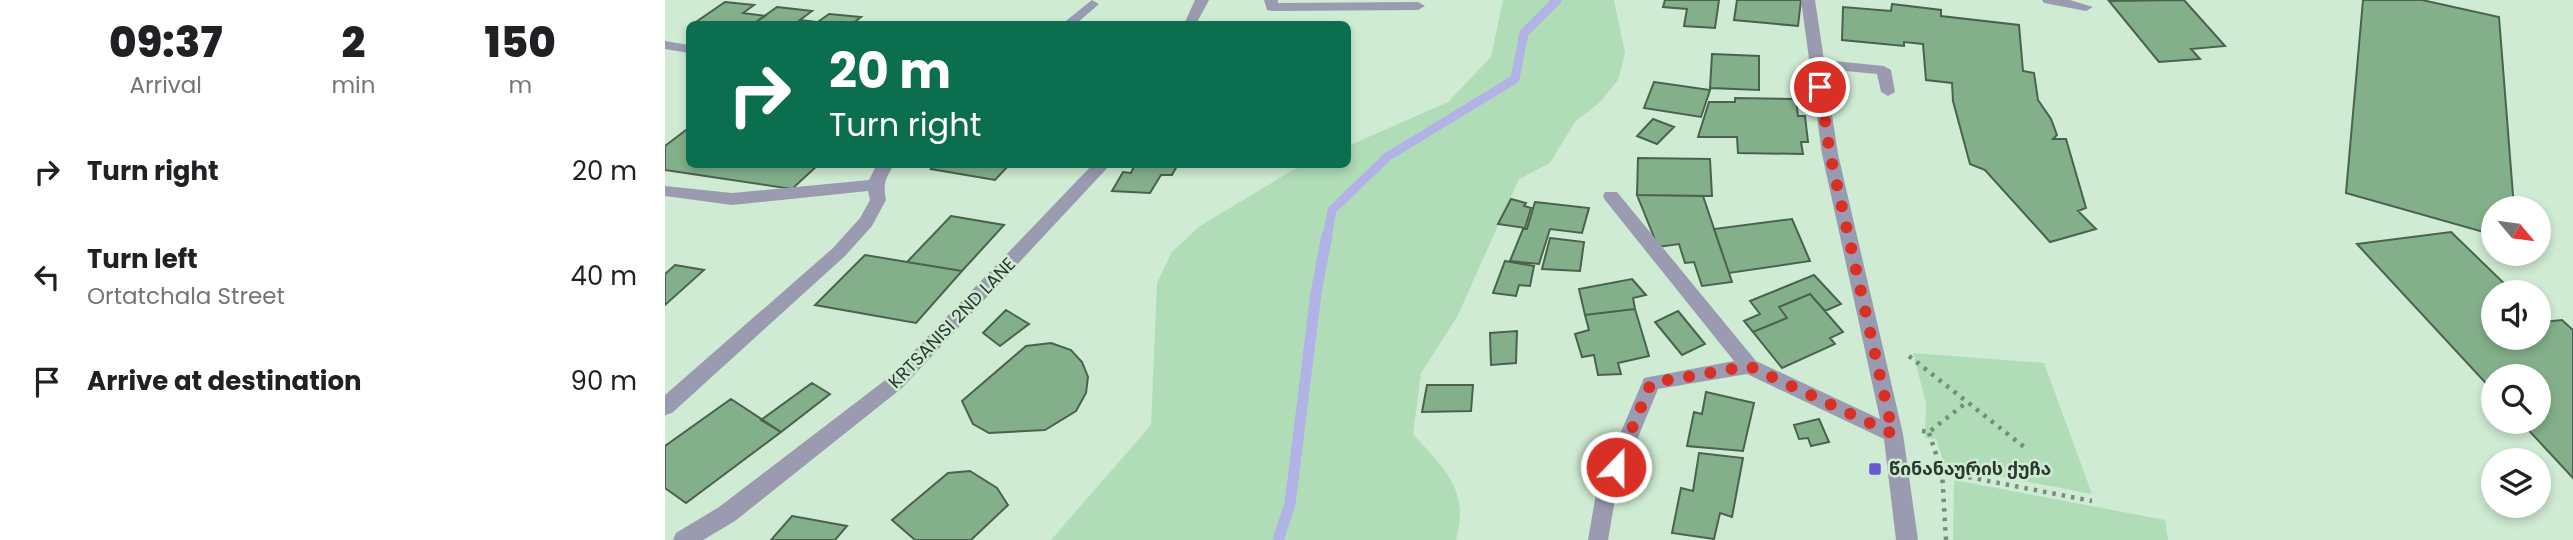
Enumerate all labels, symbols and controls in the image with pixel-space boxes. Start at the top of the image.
text: 09:37 [109,13,222,72]
text: 2 [342,13,365,72]
text: 150 [485,13,556,72]
text: 20 m [829,37,951,105]
icon: right [714,49,805,140]
pin [1790,57,1850,117]
icon: arrive [1801,68,1839,106]
text: Arrival [129,69,202,101]
text: min [331,69,376,101]
text: m [508,69,532,101]
text: Turn right [829,102,981,147]
icon: right [28,153,66,191]
text: Turn right [87,153,219,189]
text: 20 m [572,153,637,189]
north arrow [2481,196,2551,266]
map controls [2481,196,2551,518]
text: Turn left [87,241,198,277]
street label: KRTSANISI 2ND LANE [882,252,1021,394]
icon: left [28,258,66,296]
text: 40 m [571,258,637,294]
text: Ortatchala Street [87,280,285,312]
button: sound [2481,280,2551,350]
icon: arrive [28,363,66,401]
text: Arrive at destination [87,363,362,399]
text: 90 m [571,363,637,399]
button: search [2481,364,2551,434]
position arrow [1579,430,1653,504]
button: layers [2481,448,2551,518]
place label: წინანაურის ქუჩა [1889,456,2051,481]
marker: წინანაურის ქუჩა [1867,461,1883,477]

